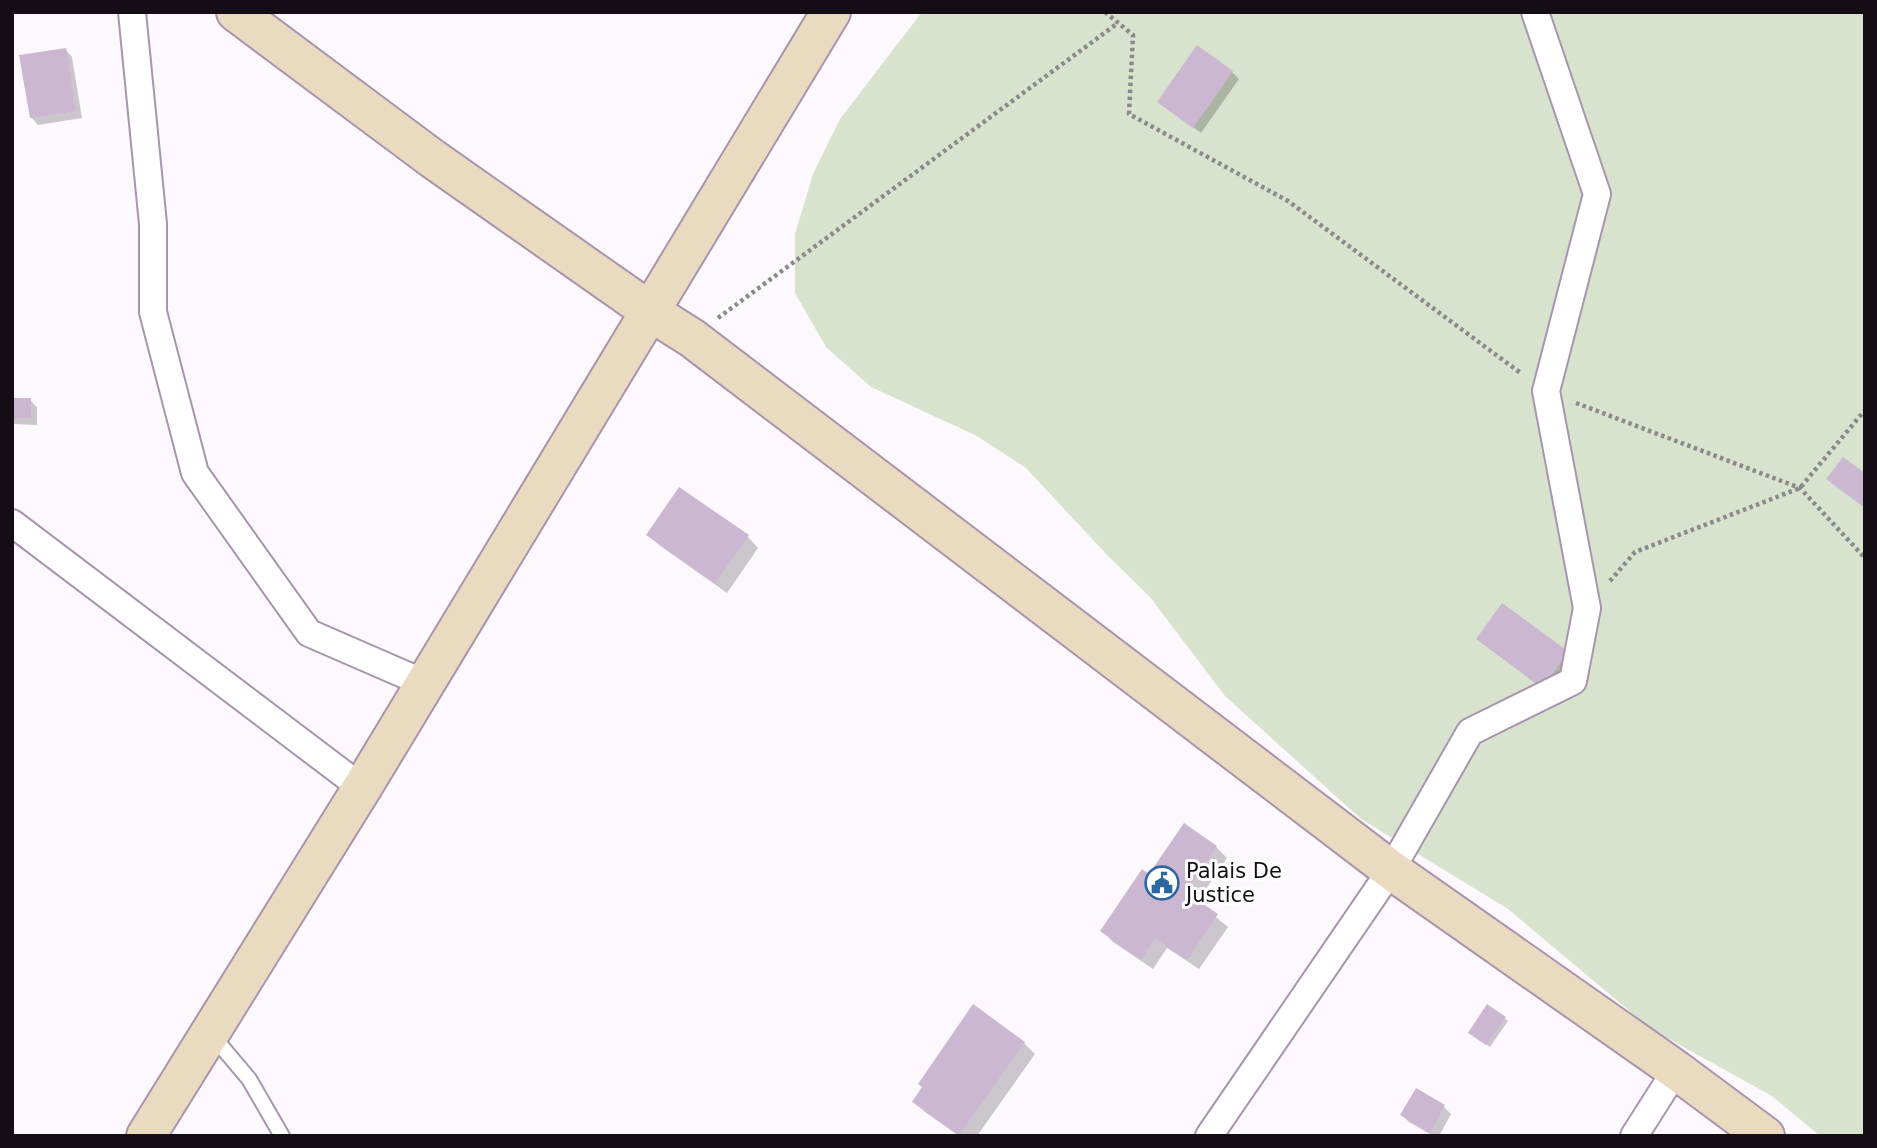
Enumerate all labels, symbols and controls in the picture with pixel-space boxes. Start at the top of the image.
place label: Palais De Justice [1184,859,1282,907]
public building icon: Palais De Justice [1143,864,1181,902]

